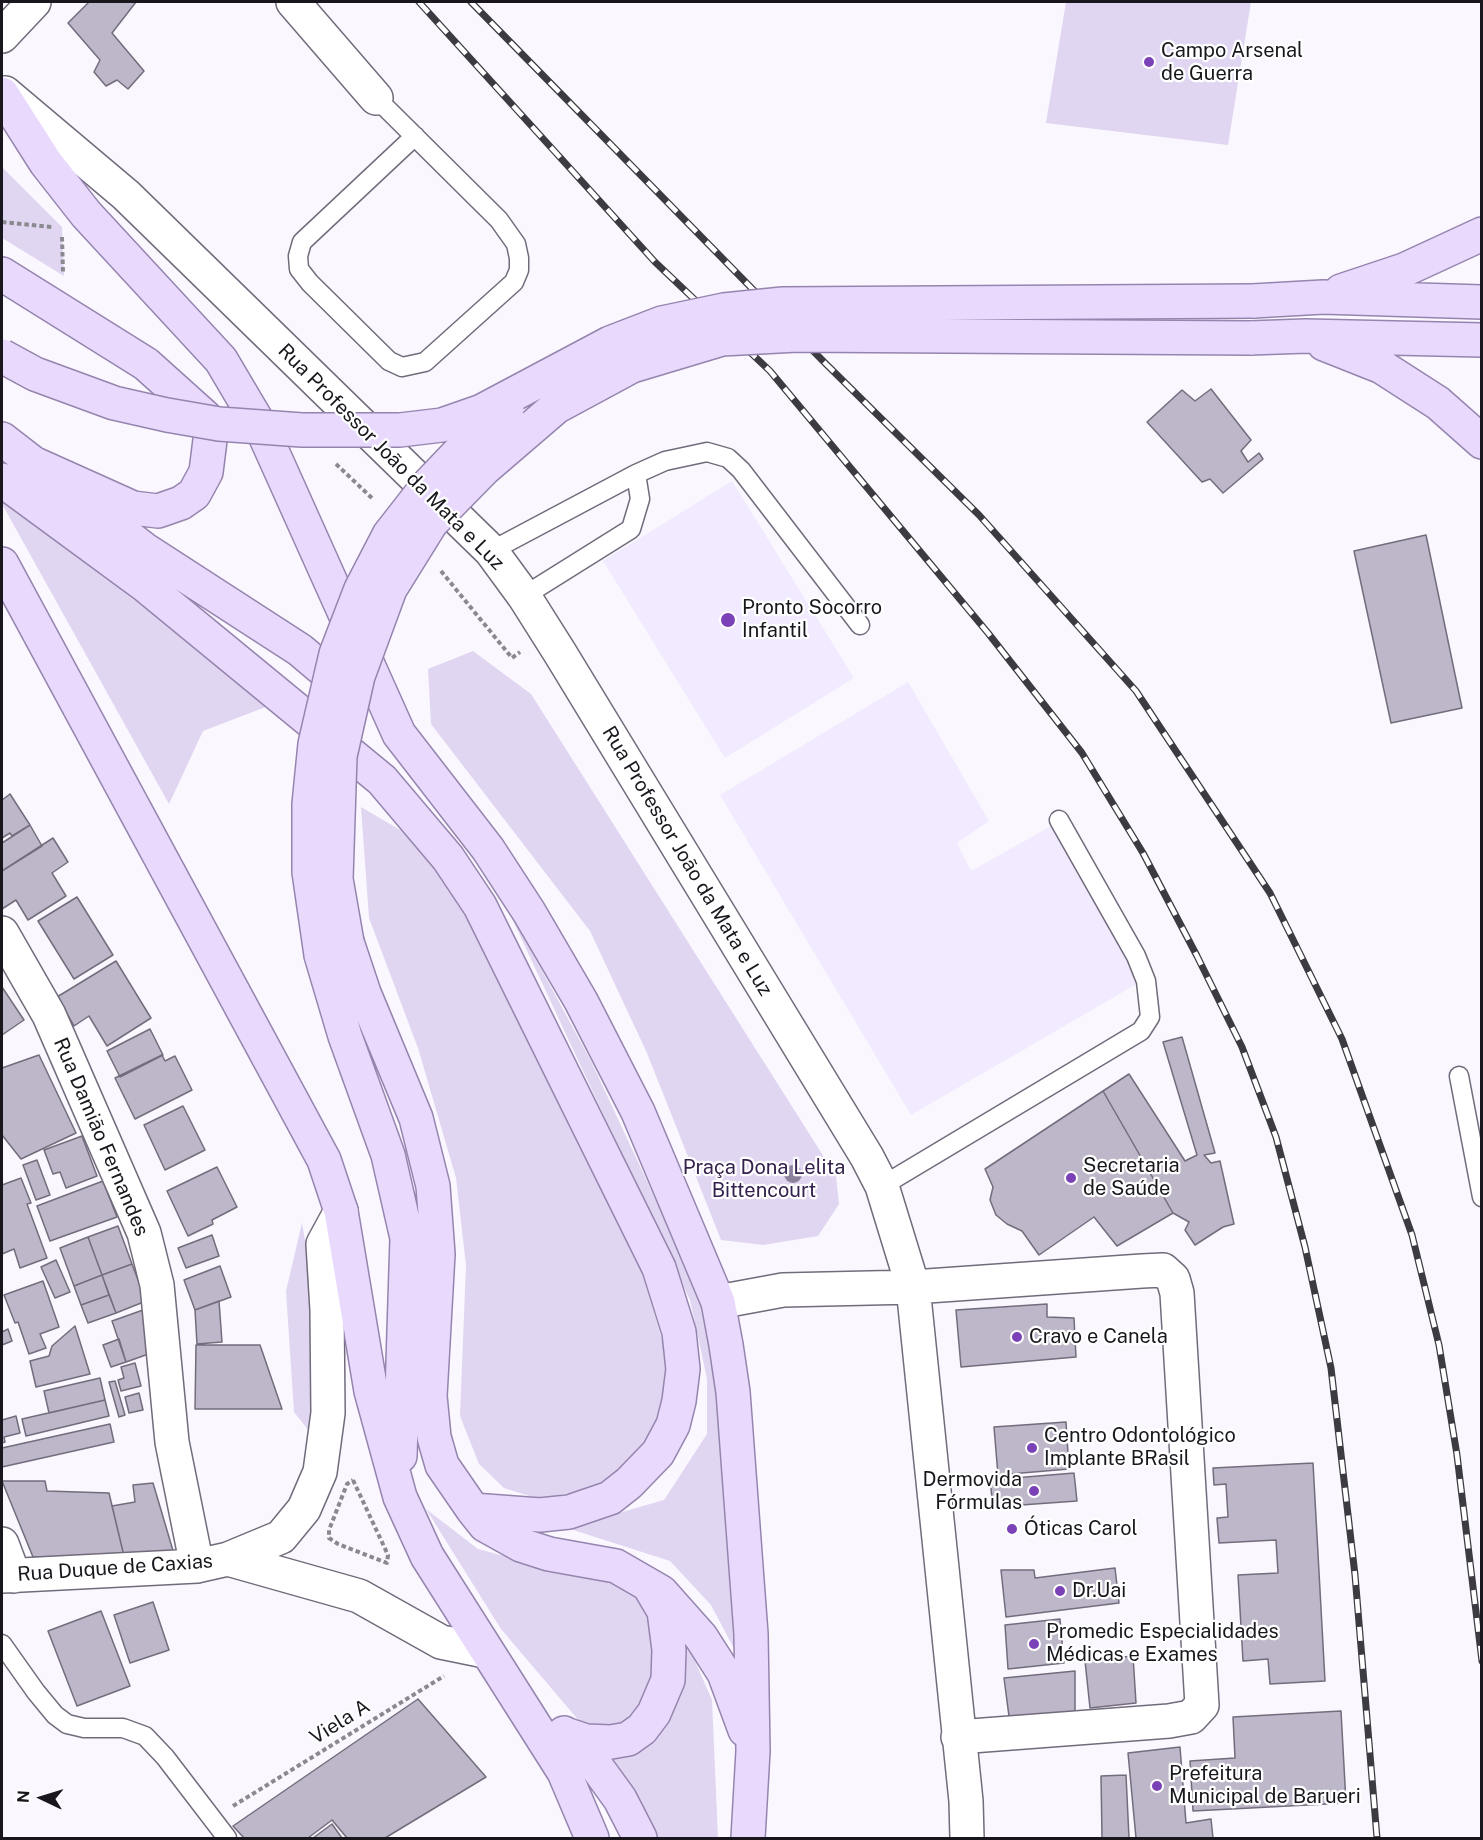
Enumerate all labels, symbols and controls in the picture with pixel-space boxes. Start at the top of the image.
place label: Campo Arsenal de Guerra [1161,39,1303,86]
marker: Campo Arsenal de Guerra [1142,55,1156,69]
street label: Rua Professor João da Mata e Luz [273,339,509,575]
place label: Pronto Socorro Infantil [742,596,882,643]
marker: Pronto Socorro Infantil [719,611,737,629]
street label: Rua Professor João da Mata e Luz [597,722,777,1000]
street label: Rua Damião Fernandes [48,1034,154,1240]
place label: Secretaria de Saúde [1083,1154,1180,1201]
park label: Praça Dona Lelita Bittencourt [683,1156,845,1203]
marker: Secretaria de Saúde [1064,1171,1078,1185]
place label: Cravo e Canela [1029,1325,1168,1349]
marker: Cravo e Canela [1010,1330,1024,1344]
place label: Centro Odontológico Implante BRasil [1044,1424,1236,1471]
marker: Centro Odontológico Implante BRasil [1025,1441,1039,1455]
place label: Dermovida Fórmulas [923,1468,1022,1515]
marker: Dermovida Fórmulas [1027,1484,1041,1498]
place label: Óticas Carol [1024,1517,1138,1541]
marker: Óticas Carol [1005,1522,1019,1536]
street label: Rua Duque de Caxias [16,1549,214,1587]
place label: Dr.Uai [1072,1579,1126,1603]
marker: Dr.Uai [1053,1584,1067,1598]
place label: Promedic Especialidades Médicas e Exames [1046,1620,1279,1667]
marker: Promedic Especialidades Médicas e Exames [1027,1637,1041,1651]
street label: Viela A [306,1694,374,1750]
place label: Prefeitura Municipal de Barueri [1169,1762,1361,1809]
north arrow [12,1768,72,1828]
marker: Prefeitura Municipal de Barueri [1150,1779,1164,1793]
text: N [14,1790,33,1804]

